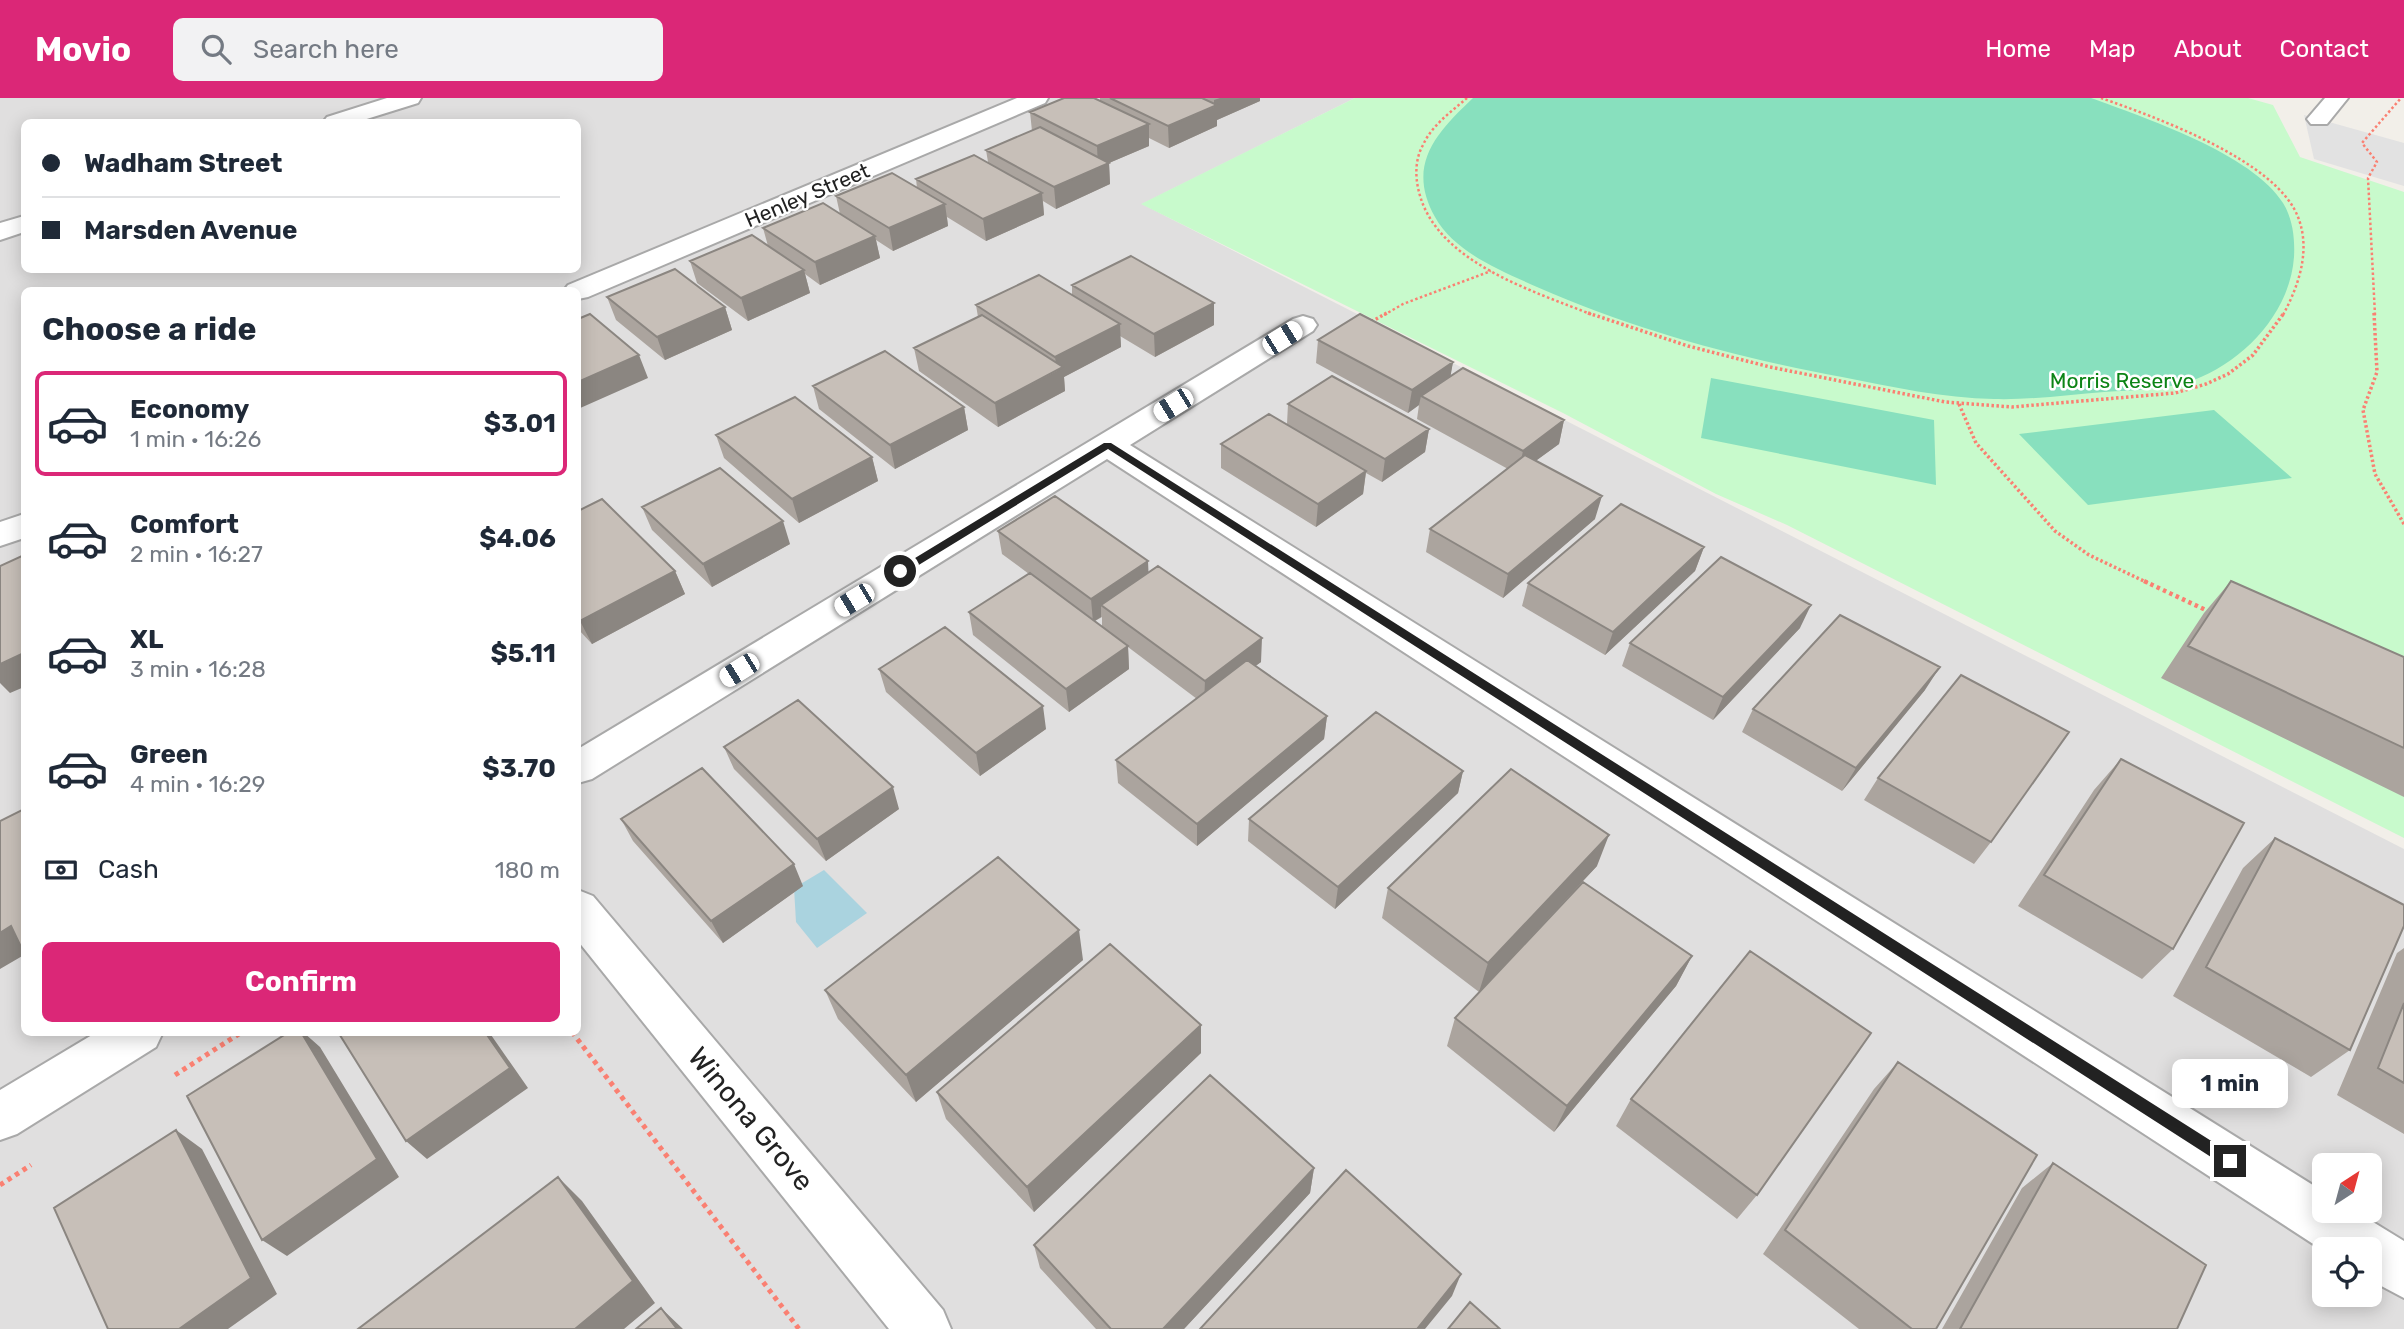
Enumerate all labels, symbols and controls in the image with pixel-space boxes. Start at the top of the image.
search box [173,18,663,81]
text: Movio [35,30,131,69]
icon: search [197,30,235,68]
text: Search here [253,34,399,65]
text: Home [1985,35,2051,63]
text: Map [2089,35,2136,63]
text: About [2174,35,2242,63]
text: Contact [2280,35,2369,63]
text: Wadham Street [84,148,283,179]
street label: Henley Street [741,158,873,232]
text: Marsden Avenue [84,215,297,246]
text: Choose a ride [42,310,256,348]
car [1259,318,1306,358]
park label: Morris Reserve [2050,368,2194,393]
car [1150,385,1197,425]
icon: car [46,392,109,455]
text: Economy [130,394,249,425]
text: $3.01 [484,408,556,439]
text: 1 min · 16:26 [130,425,261,453]
icon: car [46,507,109,570]
text: Comfort [130,509,239,540]
text: $4.06 [479,523,556,554]
text: 2 min · 16:27 [130,540,263,568]
route start [884,555,916,587]
car [831,580,878,620]
icon: car [46,622,109,685]
text: XL [130,624,163,655]
text: $5.11 [490,638,556,669]
car [716,650,763,690]
text: 3 min · 16:28 [130,655,266,683]
icon: car [46,737,109,800]
text: Green [130,739,208,770]
text: $3.70 [482,753,556,784]
text: 4 min · 16:29 [130,770,265,798]
icon: cash [42,851,80,889]
text: Cash [98,854,159,885]
text: 180 m [495,856,560,884]
button: Confirm [42,942,560,1022]
street label: Winona Grove [681,1041,821,1197]
callout: 1 min [2172,1060,2288,1108]
text: 1 min [2201,1069,2259,1097]
route end [2214,1145,2246,1177]
north arrow [2312,1153,2382,1223]
map controls [2312,1153,2382,1307]
button: locate [2312,1237,2382,1307]

